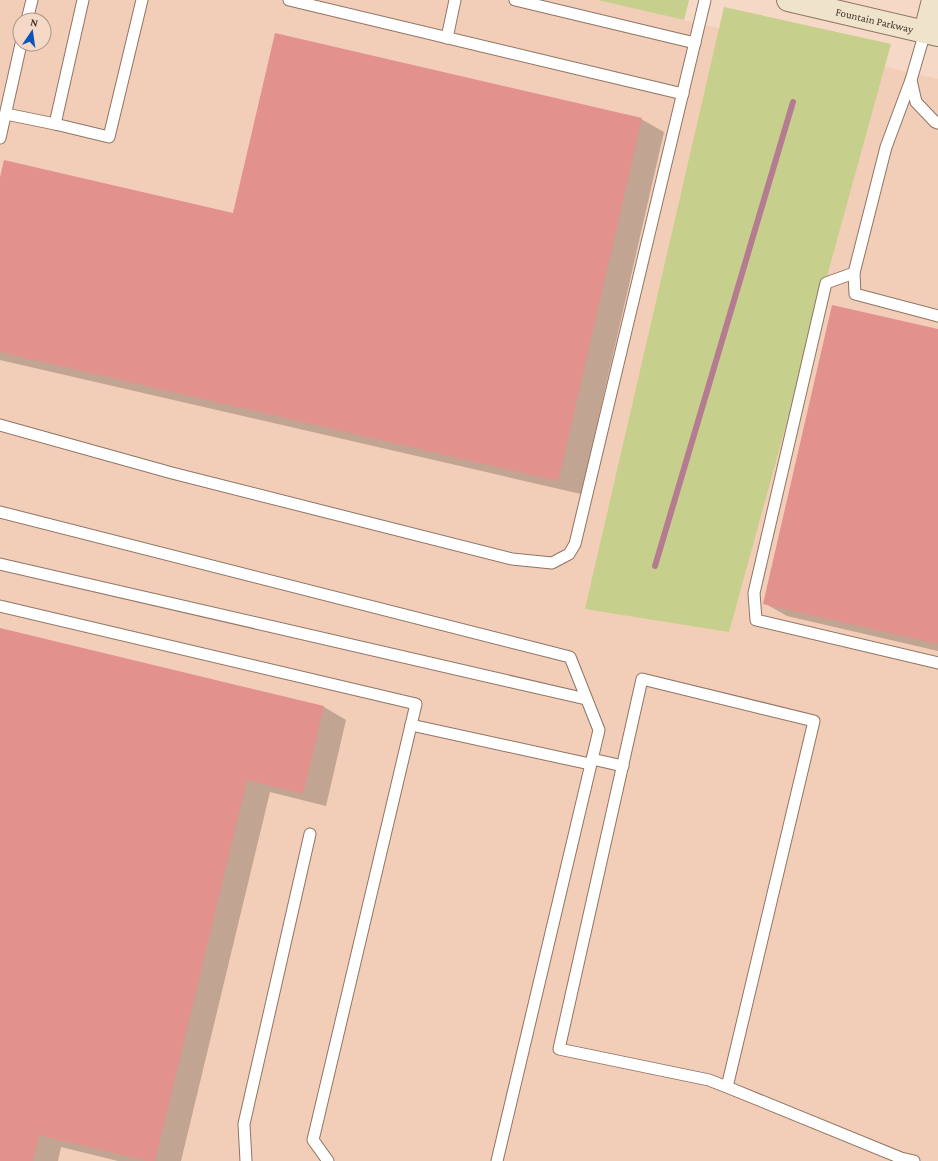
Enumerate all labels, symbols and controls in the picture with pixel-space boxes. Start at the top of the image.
street label: Fountain Parkway [835,5,916,36]
north arrow [12,12,52,52]
text: N [29,16,40,29]

